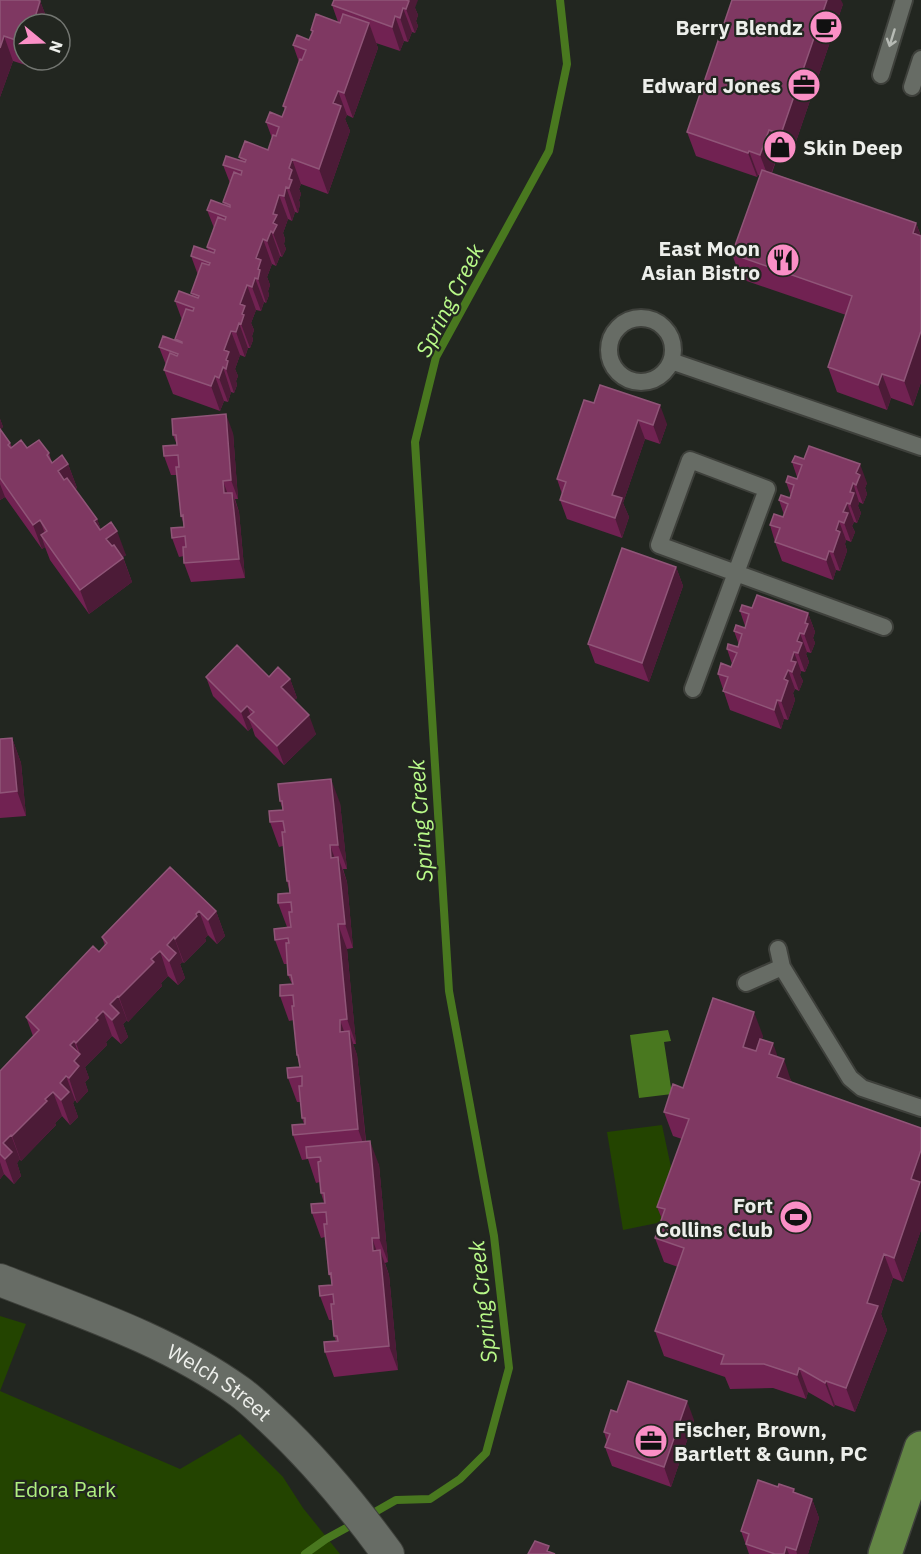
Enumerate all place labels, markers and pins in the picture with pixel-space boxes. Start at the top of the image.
cafe icon: Berry Blendz [808,9,844,45]
place label: Berry Blendz [676,13,803,41]
office icon: Edward Jones [786,67,822,103]
place label: Edward Jones [642,71,781,99]
shop icon: Skin Deep [762,129,798,165]
place label: Skin Deep [803,133,903,161]
place label: East Moon Asian Bistro [641,234,760,286]
restaurant icon: East Moon Asian Bistro [765,242,801,278]
place label: Fort Collins Club [656,1191,773,1243]
sports icon: Fort Collins Club [778,1199,814,1235]
place label: Fischer, Brown, Bartlett & Gunn, PC [674,1415,868,1467]
office icon: Fischer, Brown, Bartlett & Gunn, PC [633,1423,669,1459]

